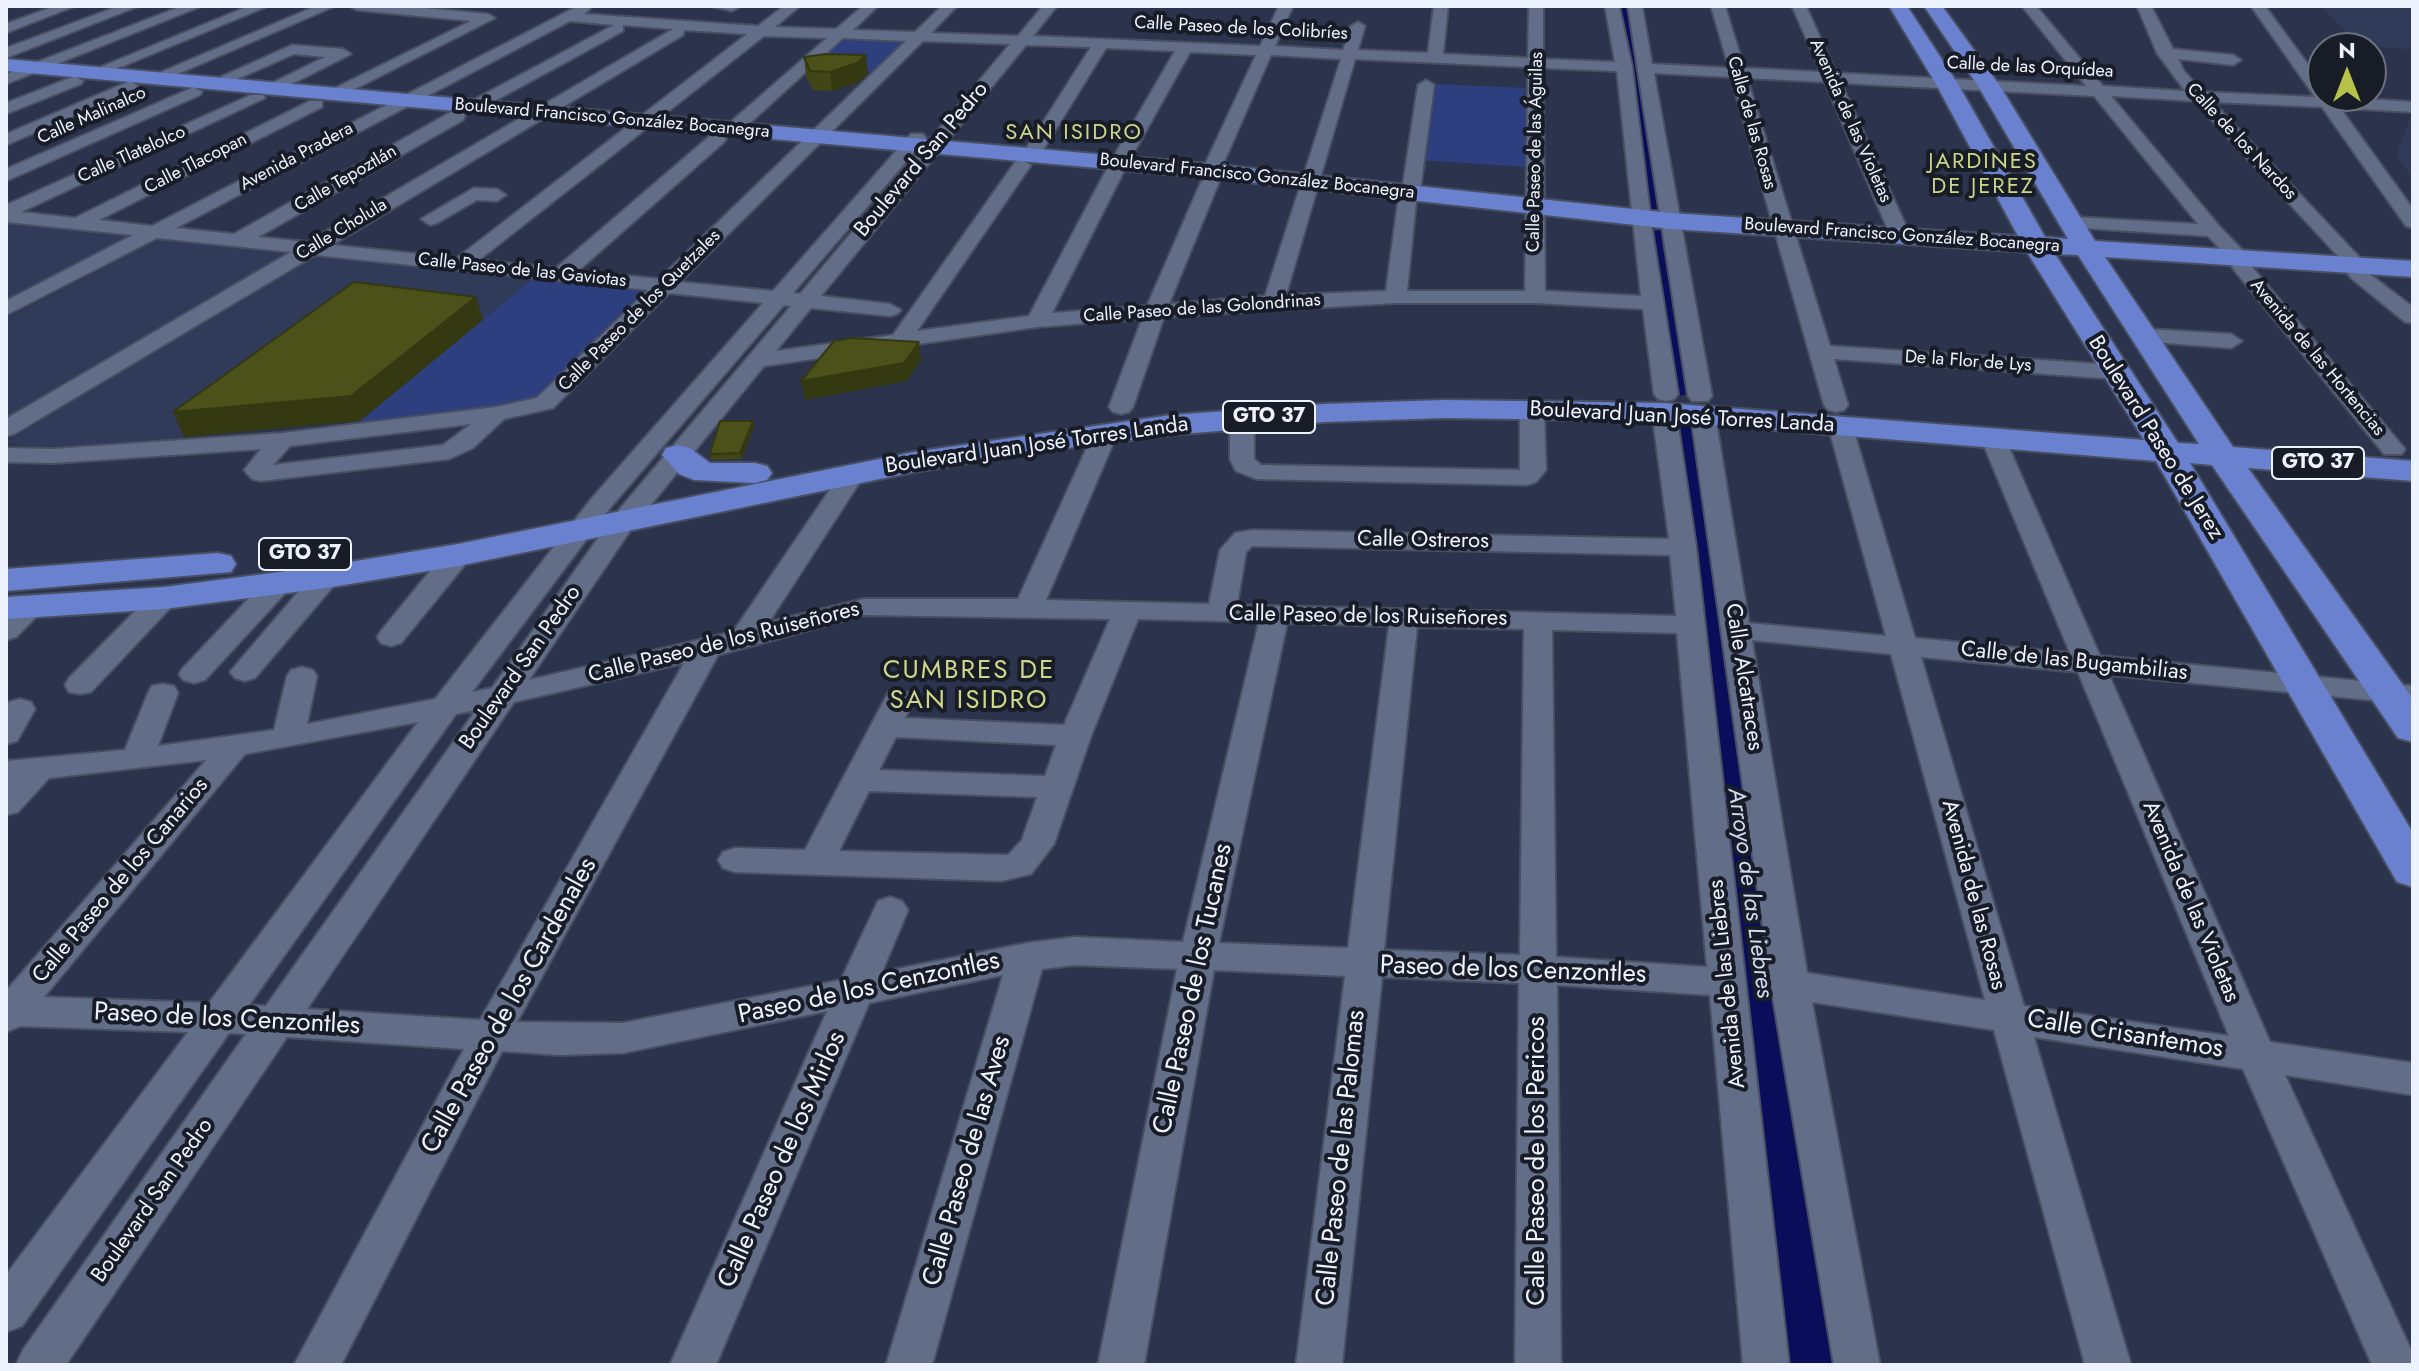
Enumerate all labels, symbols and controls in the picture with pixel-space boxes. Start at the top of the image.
street label: Calle Paseo de los Colibríes [1134,13,1348,45]
north arrow [2307,32,2387,112]
text: N [2338,34,2356,66]
street label: Avenida de las Violetas [1804,36,1896,206]
street label: Calle Paseo de las Águilas [1523,52,1549,252]
street label: Calle de las Orquídea [1946,53,2114,83]
street label: Calle de las Rosas [1722,54,1780,192]
street label: Boulevard San Pedro [849,77,995,243]
street label: Calle de los Nardos [2181,79,2301,205]
street label: Calle Malinalco [34,82,150,150]
street label: Boulevard Francisco González Bocanegra [454,94,770,144]
street label: Avenida Pradera [237,118,357,196]
district label: SAN ISIDRO [1005,121,1143,147]
street label: Calle Tlatelolco [75,122,189,188]
street label: Calle Tlacopan [141,129,251,199]
street label: Calle Tepoztlán [291,141,401,217]
street label: Boulevard Francisco González Bocanegra [1099,150,1415,204]
district label: JARDINES DE JEREZ [1928,150,2038,202]
street label: Calle Cholula [293,194,391,266]
street label: Boulevard Francisco González Bocanegra [1744,214,2060,258]
street label: Calle Paseo de los Quetzales [555,226,725,396]
street label: Calle Paseo de las Gaviotas [417,249,627,293]
street label: Avenida de las Hortencias [2245,275,2389,441]
street label: Calle Paseo de las Golondrinas [1083,290,1321,328]
street label: Boulevard Paseo de Jerez [2082,331,2228,545]
street label: De la Flor de Lys [1904,347,2032,377]
street label: Boulevard Juan José Torres Landa [1529,397,1835,439]
road number: GTO 37 [1223,401,1315,433]
street label: Boulevard Juan José Torres Landa [884,412,1190,480]
road number: GTO 37 [2272,447,2364,479]
street label: Calle Ostreros [1357,527,1489,555]
road number: GTO 37 [259,538,351,570]
street label: Boulevard San Pedro [455,581,587,755]
street label: Calle Paseo de los Ruiseñores [586,597,862,689]
street label: Calle Paseo de los Ruiseñores [1229,601,1507,633]
street label: Calle Alcatraces [1718,602,1768,752]
street label: Calle de las Bugambilias [1959,637,2189,687]
district label: CUMBRES DE SAN ISIDRO [883,656,1055,718]
street label: Calle Paseo de los Canarios [28,773,214,989]
water label: Arroyo de las Liebres [1720,786,1778,1000]
street label: Avenida de las Rosas [1935,797,2011,993]
street label: Avenida de las Violetas [2136,797,2244,1007]
street label: Calle Paseo de los Tucanes [1148,841,1240,1137]
street label: Calle Paseo de los Cardenales [416,853,604,1159]
street label: Avenida de las Liebres [1704,878,1752,1090]
street label: Paseo de los Cenzontles [735,946,1003,1032]
street label: Paseo de los Cenzontles [1379,951,1647,991]
street label: Paseo de los Cenzontles [93,997,361,1043]
street label: Calle Crisantemos [2025,1004,2225,1066]
street label: Calle Paseo de las Palomas [1311,1008,1373,1308]
street label: Calle Paseo de los Pericos [1522,1016,1554,1306]
street label: Calle Paseo de los Mirlos [712,1027,854,1293]
street label: Calle Paseo de las Aves [917,1032,1019,1290]
street label: Boulevard San Pedro [87,1114,219,1288]

